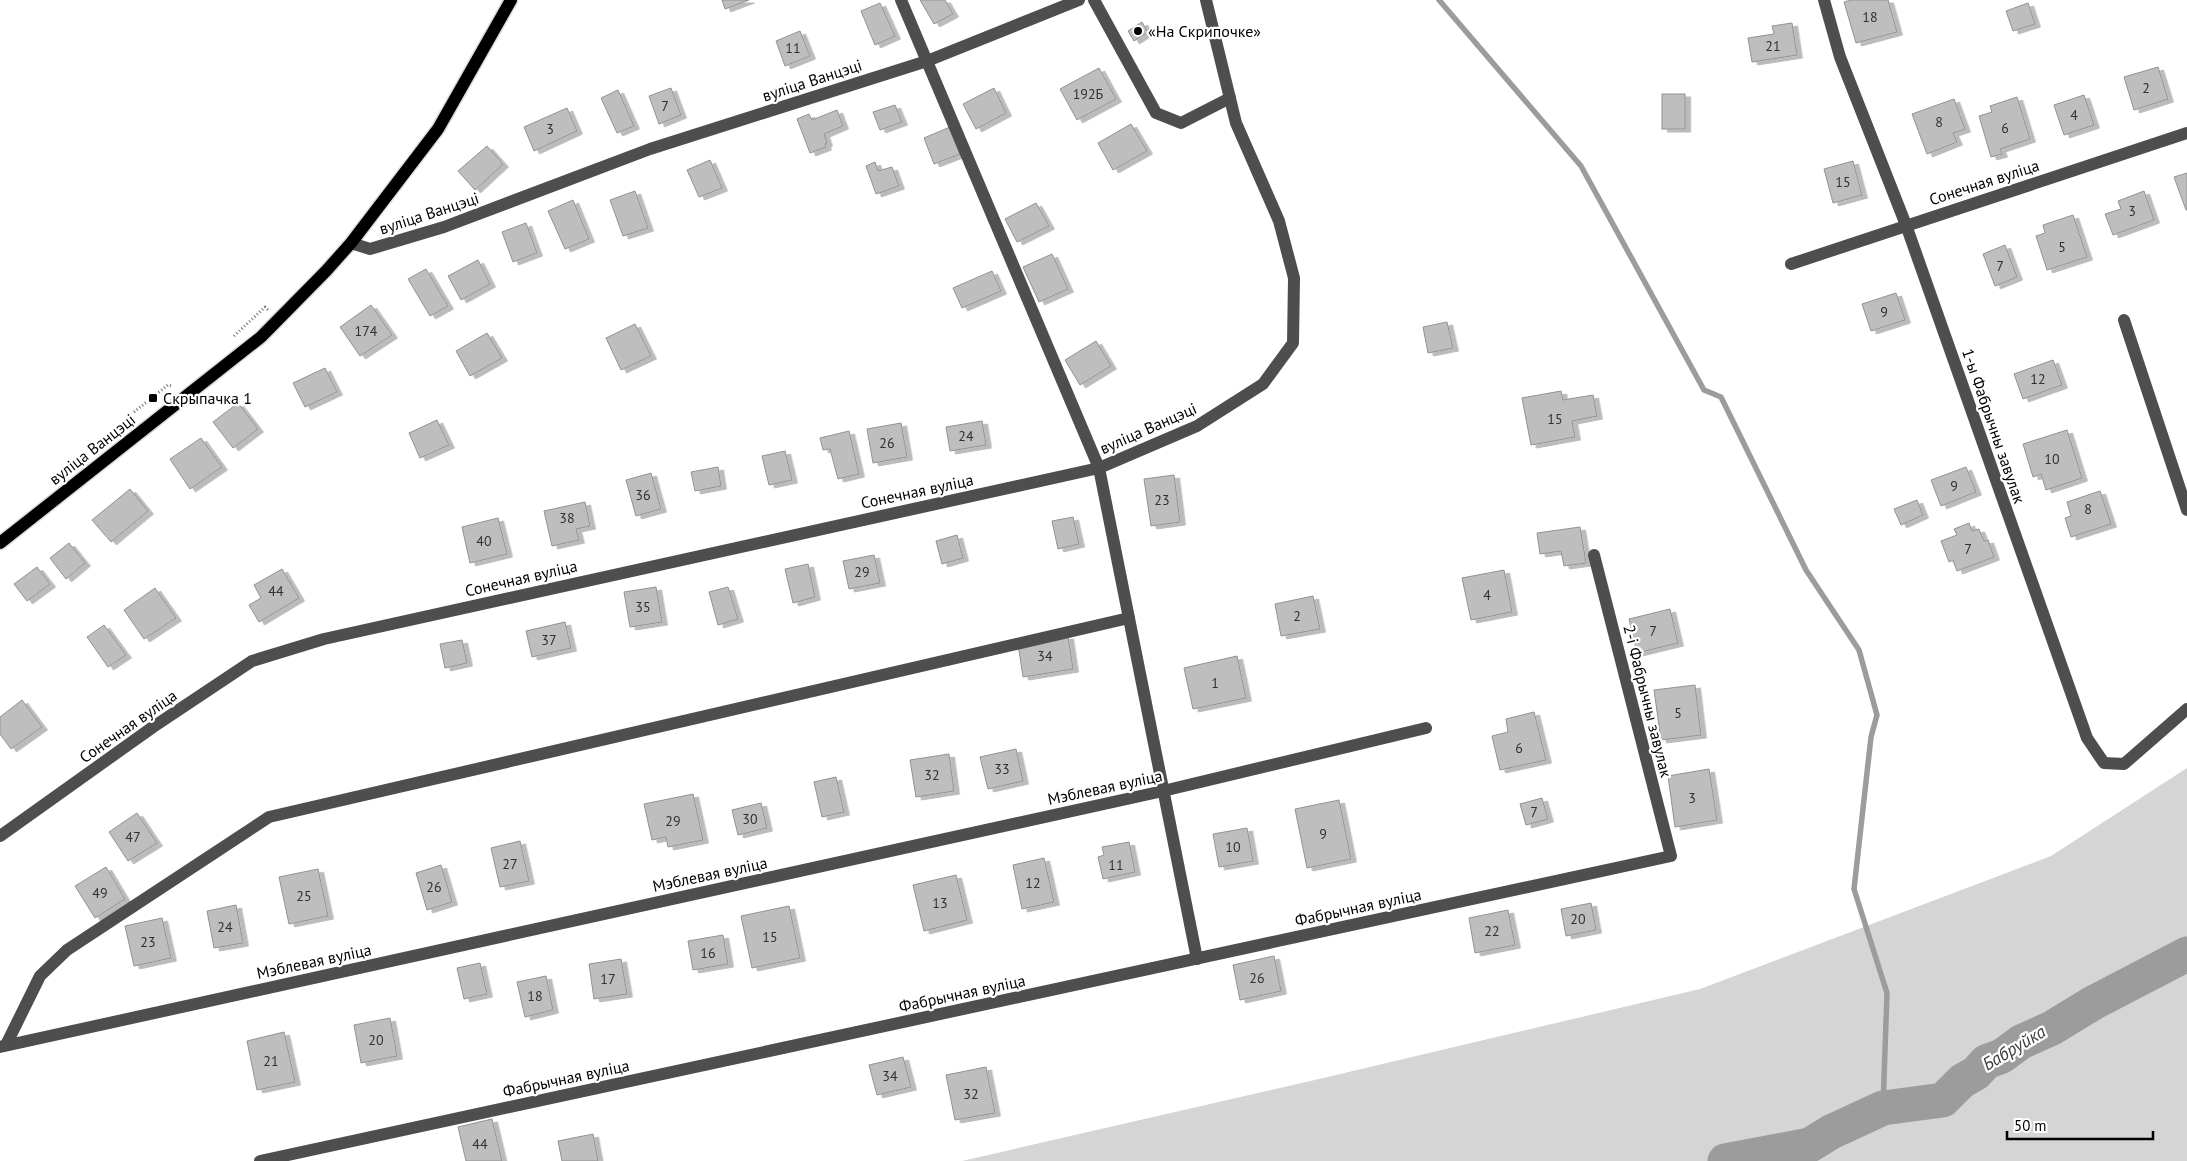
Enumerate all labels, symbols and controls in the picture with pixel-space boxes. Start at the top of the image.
house number: 18 [1862,8,1878,26]
place label: «На Скрипочке» [1148,21,1261,41]
marker: «На Скрипочке» [1132,25,1144,37]
house number: 21 [1765,37,1781,55]
house number: 11 [785,39,801,57]
street label: вуліца Ванцэці [760,54,864,106]
house number: 2 [2142,79,2150,97]
house number: 192Б [1073,85,1104,103]
house number: 7 [661,97,669,115]
house number: 4 [2070,106,2078,124]
house number: 8 [1935,113,1943,131]
house number: 6 [2001,119,2009,137]
house number: 3 [546,120,554,138]
street label: Сонечная вуліца [1926,155,2042,209]
house number: 15 [1835,173,1851,191]
street label: вуліца Ванцэці [377,187,481,239]
house number: 3 [2128,202,2136,220]
house number: 5 [2058,238,2066,256]
house number: 7 [1996,257,2004,275]
house number: 9 [1880,303,1888,321]
house number: 174 [355,322,378,340]
street label: 1-ы Фабрычны завулак [1958,346,2030,506]
house number: 12 [2030,370,2046,388]
place label: Скрыпачка 1 [163,388,252,408]
marker: Скрыпачка 1 [147,392,159,404]
street label: вуліца Ванцэці [1097,398,1199,458]
street label: вуліца Ванцэці [45,409,139,489]
house number: 15 [1547,410,1563,428]
house number: 24 [958,427,974,445]
house number: 26 [879,434,895,452]
house number: 10 [2044,450,2060,468]
street label: Сонечная вуліца [859,469,975,513]
house number: 9 [1950,477,1958,495]
house number: 36 [635,486,651,504]
house number: 23 [1154,491,1170,509]
house number: 8 [2084,500,2092,518]
house number: 38 [559,509,575,527]
house number: 40 [476,532,492,550]
house number: 7 [1964,540,1972,558]
street label: Сонечная вуліца [463,555,579,601]
house number: 29 [854,563,870,581]
house number: 44 [268,582,284,600]
house number: 4 [1483,586,1491,604]
house number: 35 [635,598,651,616]
house number: 2 [1293,607,1301,625]
house number: 7 [1649,622,1657,640]
street label: 2-і Фабрычны завулак [1619,623,1677,780]
house number: 37 [541,631,557,649]
house number: 34 [1037,647,1053,665]
house number: 1 [1211,674,1219,692]
street label: Сонечная вуліца [75,685,181,767]
house number: 5 [1674,704,1682,722]
house number: 6 [1515,739,1523,757]
house number: 33 [994,760,1010,778]
street label: Мэблевая вуліца [1046,765,1164,809]
house number: 32 [924,766,940,784]
house number: 3 [1688,789,1696,807]
house number: 7 [1530,803,1538,821]
house number: 30 [742,810,758,828]
house number: 29 [665,812,681,830]
house number: 9 [1319,825,1327,843]
house number: 47 [125,828,141,846]
house number: 10 [1225,838,1241,856]
street label: Мэблевая вуліца [651,852,769,896]
house number: 27 [502,855,518,873]
house number: 11 [1108,856,1124,874]
house number: 12 [1025,874,1041,892]
house number: 26 [426,878,442,896]
house number: 49 [92,884,108,902]
street label: Фабрычная вуліца [1293,884,1423,930]
house number: 25 [296,887,312,905]
house number: 13 [932,894,948,912]
house number: 20 [1570,910,1586,928]
house number: 24 [217,918,233,936]
house number: 22 [1484,922,1500,940]
house number: 15 [762,928,778,946]
house number: 23 [140,933,156,951]
street label: Мэблевая вуліца [255,939,373,983]
house number: 16 [700,944,716,962]
house number: 26 [1249,969,1265,987]
house number: 17 [600,970,616,988]
street label: Фабрычная вуліца [897,970,1027,1016]
house number: 18 [527,987,543,1005]
water label: Бабруйка [1978,1020,2050,1075]
house number: 20 [368,1031,384,1049]
house number: 21 [263,1052,279,1070]
street label: Фабрычная вуліца [501,1055,631,1101]
house number: 34 [882,1067,898,1085]
house number: 32 [963,1085,979,1103]
scale bar [2007,1108,2153,1140]
text: 50 m [2014,1116,2047,1135]
house number: 44 [472,1135,488,1153]

